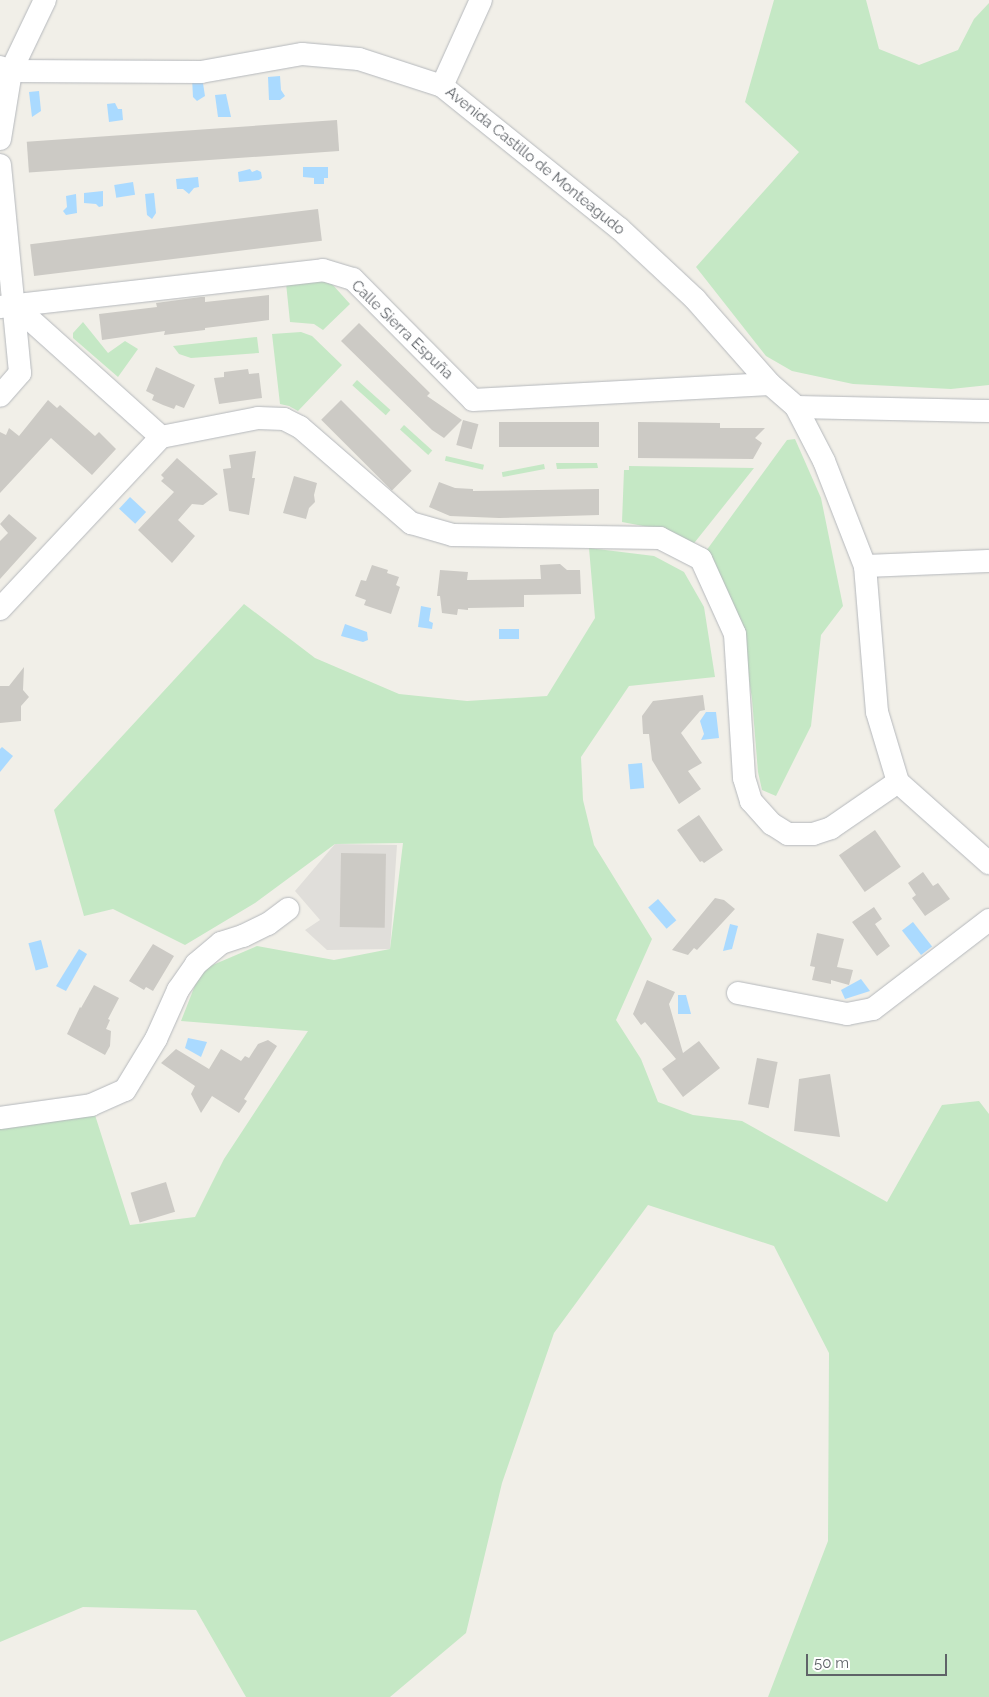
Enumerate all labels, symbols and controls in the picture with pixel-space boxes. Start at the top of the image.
street label: Avenida Castillo de Monteagudo [442,83,628,239]
street label: Calle Sierra Espuña [347,277,457,383]
scale bar [809,1644,950,1676]
text: 50 m [814,1654,849,1672]

